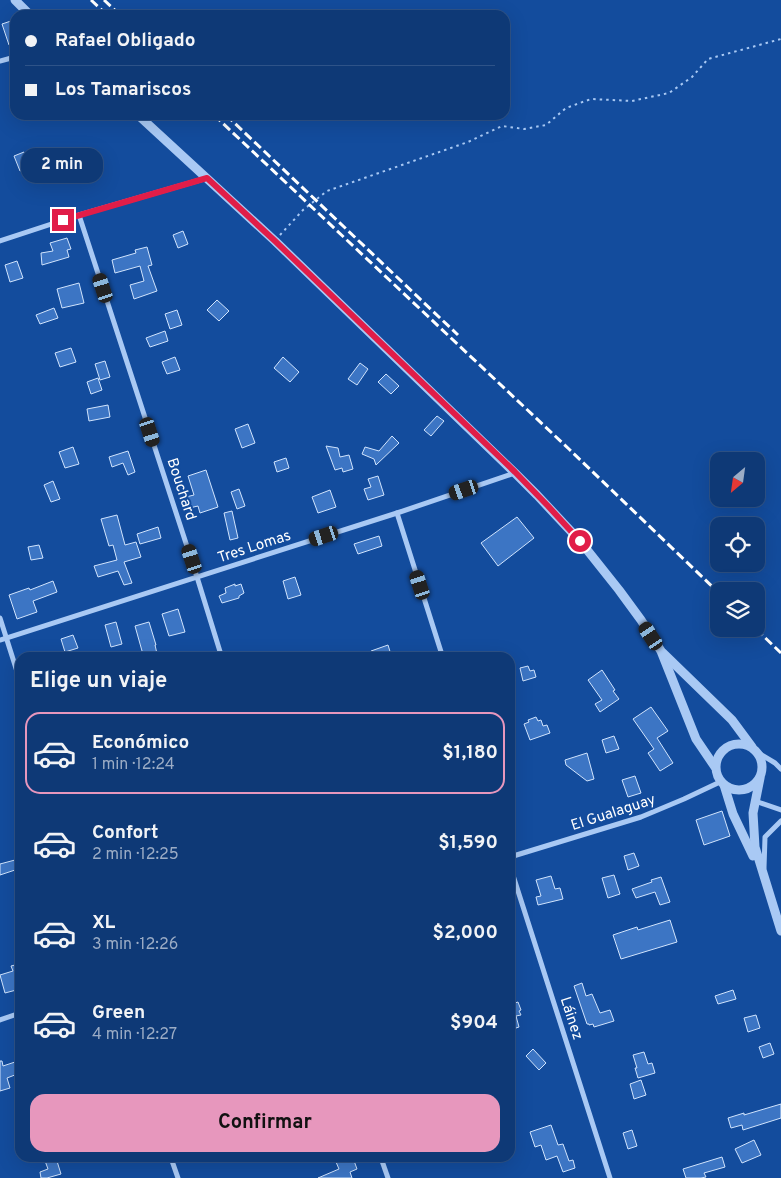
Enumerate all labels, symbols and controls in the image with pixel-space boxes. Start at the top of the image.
text: Rafael Obligado [55,29,196,53]
text: Los Tamariscos [55,78,191,102]
callout: 2 min [22,148,104,182]
text: 2 min [41,155,83,175]
route end [52,209,74,231]
car [91,271,114,305]
car [138,415,161,449]
north arrow [710,452,765,508]
map controls [710,452,765,637]
street label: Bouchard [162,456,200,523]
car [447,478,480,502]
button: locate [710,517,765,572]
car [307,524,340,548]
street label: Tres Lomas [215,527,293,568]
route start [569,530,591,552]
car [180,542,203,576]
car [408,568,431,602]
button: layers [710,582,765,637]
car [636,619,665,653]
text: Elige un viaje [30,668,167,695]
icon: car [32,731,77,776]
text: Económico [92,731,189,755]
text: $1,180 [442,741,498,765]
text: 1 min · 12:24 [92,755,175,775]
street label: El Gualaguay [569,791,658,836]
icon: car [32,821,77,866]
text: Confort [92,821,158,845]
text: $1,590 [438,831,498,855]
text: 2 min · 12:25 [92,845,179,865]
icon: car [32,911,77,956]
text: XL [92,911,115,935]
text: $2,000 [433,921,498,945]
text: 3 min · 12:26 [92,935,178,955]
street label: Láinez [555,994,586,1042]
icon: car [32,1001,77,1046]
text: Green [92,1001,145,1025]
text: $904 [450,1011,498,1035]
text: 4 min · 12:27 [92,1025,177,1045]
button: Confirmar [30,1094,500,1152]

